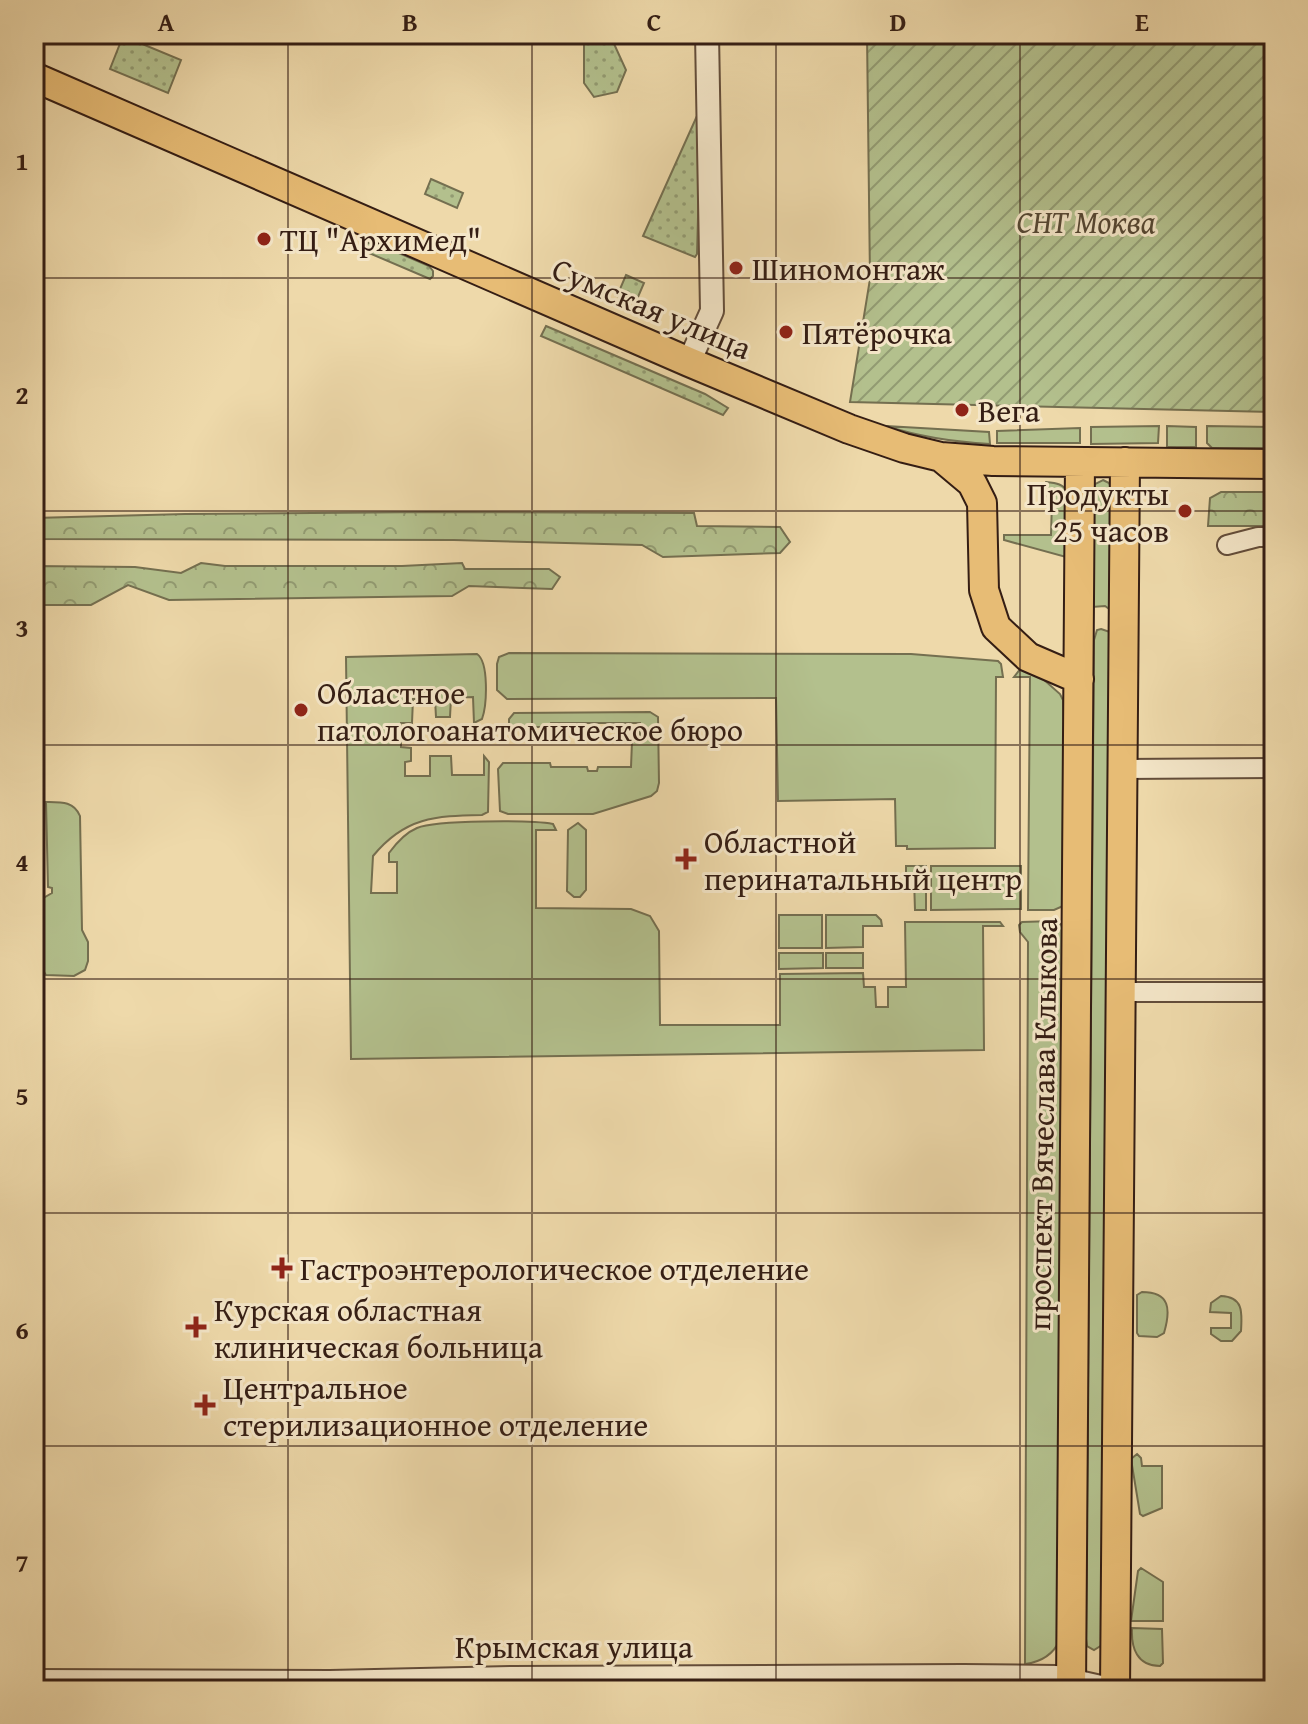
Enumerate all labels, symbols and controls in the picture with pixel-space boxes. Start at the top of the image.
text: A [158,2,175,41]
text: B [402,2,418,41]
text: C [647,2,661,41]
text: D [890,2,906,41]
text: E [1135,2,1149,41]
text: 1 [15,141,29,180]
park label: СНТ Моква [1016,198,1156,245]
place label: ТЦ "Архимед" [280,216,481,263]
marker: ТЦ "Архимед" [255,230,273,248]
street label: Сумская улица [545,245,760,371]
place label: Шиномонтаж [752,245,945,292]
marker: Шиномонтаж [727,259,745,277]
place label: Пятёрочка [802,309,953,356]
marker: Пятёрочка [777,323,795,341]
text: 2 [15,375,29,414]
place label: Вега [978,387,1041,434]
marker: Вега [953,401,971,419]
place label: Продукты 25 часов [1026,470,1169,554]
marker: Продукты 25 часов [1176,502,1194,520]
text: 3 [15,608,29,647]
place label: Областное патологоанатомическое бюро [317,669,743,753]
marker: Областное патологоанатомическое бюро [292,701,310,719]
place label: Областной перинатальный центр [704,818,1022,902]
text: 4 [15,842,29,881]
marker: Областной перинатальный центр [675,848,697,870]
street label: проспект Вячеслава Клыкова [1015,916,1069,1331]
text: 5 [15,1076,29,1115]
place label: Гастроэнтерологическое отделение [300,1245,809,1292]
marker: Гастроэнтерологическое отделение [271,1257,293,1279]
place label: Курская областная клиническая больница [214,1286,544,1370]
text: 6 [15,1310,29,1349]
marker: Курская областная клиническая больница [185,1316,207,1338]
place label: Центральное стерилизационное отделение [223,1364,648,1448]
marker: Центральное стерилизационное отделение [194,1394,216,1416]
text: 7 [15,1543,29,1582]
street label: Крымская улица [455,1623,694,1670]

